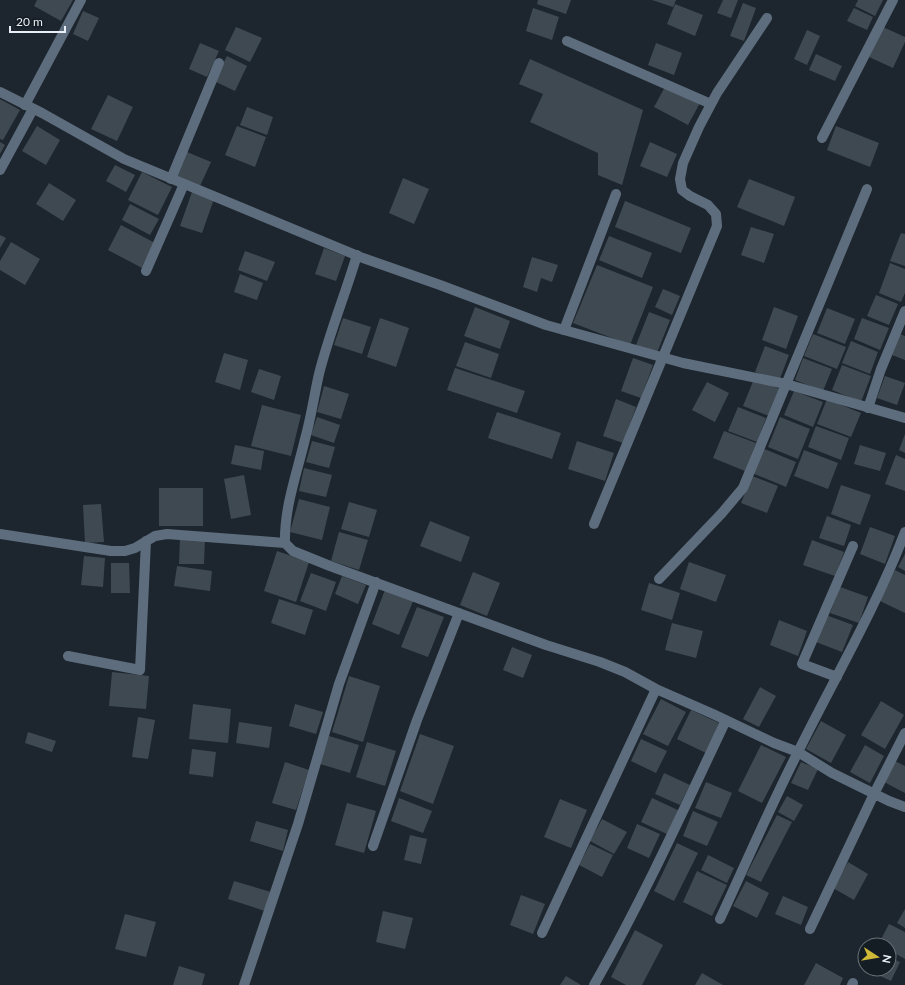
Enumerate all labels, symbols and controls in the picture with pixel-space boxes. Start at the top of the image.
scale bar [10,8,65,34]
text: 20 m [16,14,43,29]
north arrow [857,937,897,977]
text: N [880,954,895,965]

